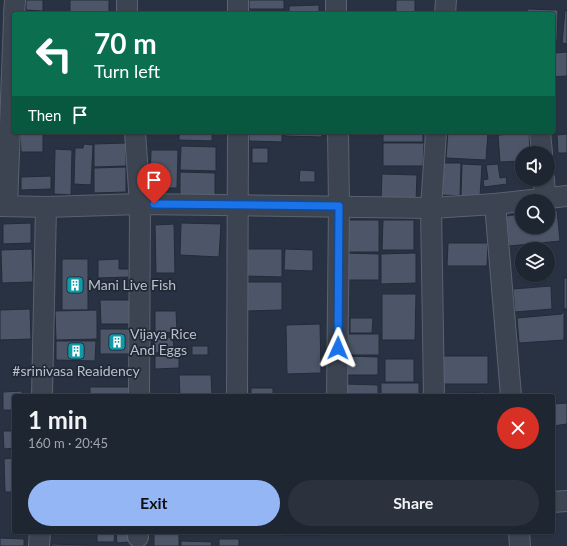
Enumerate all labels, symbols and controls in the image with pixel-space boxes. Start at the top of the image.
text: 70 m [94,26,157,60]
icon: left [28,28,80,80]
text: Turn left [94,60,160,82]
icon: arrive [69,104,91,126]
text: Then [28,106,61,124]
map controls [515,146,555,282]
button: sound [515,146,555,186]
pin [137,163,171,204]
icon: arrive [143,169,165,191]
button: search [515,194,555,234]
button: layers [515,242,555,282]
building icon: Mani Live Fish [65,275,85,295]
place label: Mani Live Fish [88,276,176,293]
place label: Vijaya Rice And Eggs [130,325,197,358]
position arrow [317,327,359,369]
building icon: Vijaya Rice And Eggs [107,332,127,352]
building icon: #srinivasa Reaidency [66,341,86,361]
place label: #srinivasa Reaidency [12,362,140,379]
text: 1 min [28,405,88,434]
button: close [497,407,539,449]
text: 160 m · 20:45 [28,435,108,451]
button: Exit [28,480,280,526]
button: Share [288,480,539,526]

